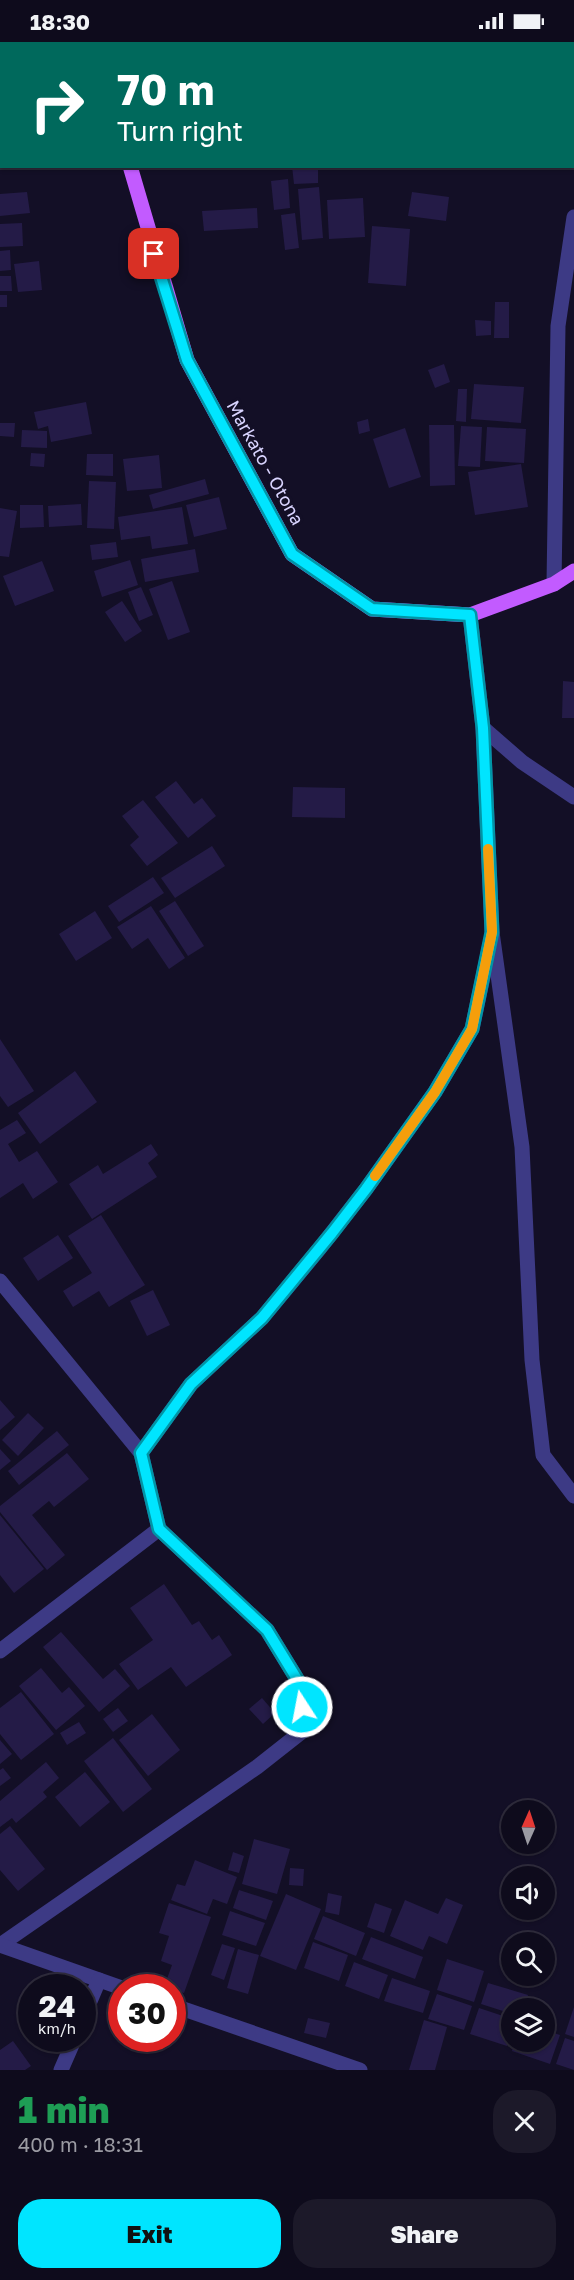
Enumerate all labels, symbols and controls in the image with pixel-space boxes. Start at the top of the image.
text: 18:30 [30,8,90,35]
text: 70 m [117,64,214,114]
icon: right [18,66,96,144]
text: Turn right [117,115,243,147]
pin [128,228,179,279]
icon: arrive [137,237,170,270]
street label: Markato - Otona [223,396,309,529]
position arrow [270,1675,334,1739]
north arrow [501,1800,555,1854]
map controls [501,1800,555,2052]
button: sound [501,1866,555,1920]
button: search [501,1932,555,1986]
speed limit sign: 30 [108,1974,186,2052]
text: 24 [38,1988,76,2024]
button: layers [501,1998,555,2052]
text: km/h [38,2019,76,2037]
text: 1 min [18,2088,109,2131]
button: close [493,2090,556,2153]
text: 400 m · 18:31 [18,2132,143,2156]
button: Exit [18,2199,281,2268]
button: Share [293,2199,556,2268]

